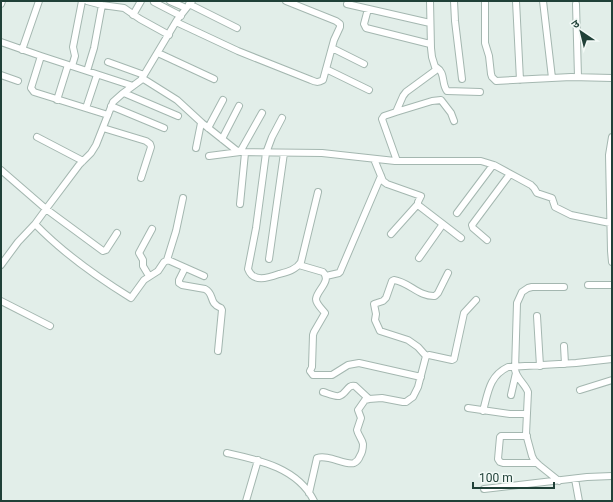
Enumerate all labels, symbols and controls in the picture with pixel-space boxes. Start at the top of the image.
north arrow [561,12,601,52]
text: उ [569,17,582,31]
scale bar [473,464,554,490]
text: 100 m [479,471,513,485]

